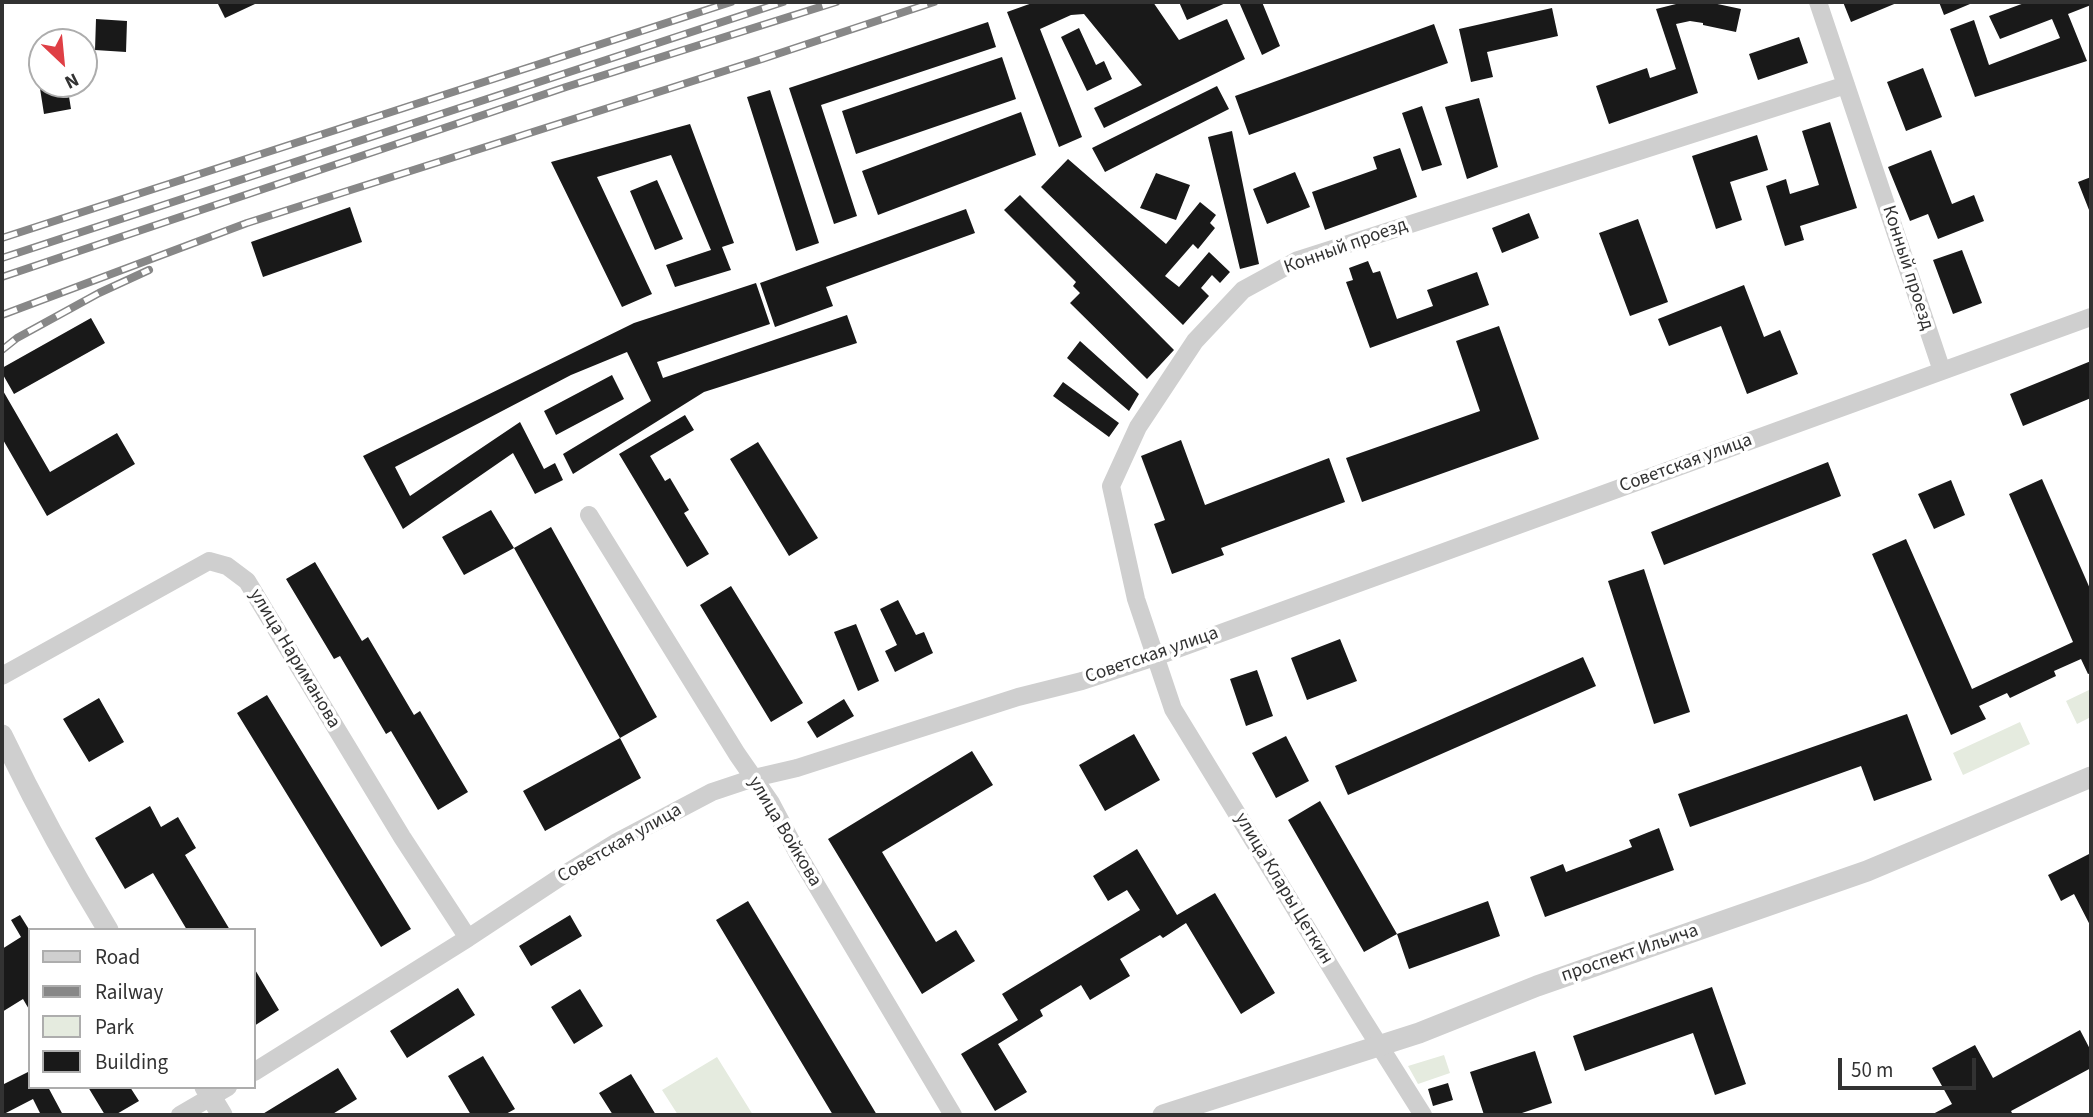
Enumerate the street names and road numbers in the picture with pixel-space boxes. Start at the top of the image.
street label: Конный проезд [1876,203,1938,333]
street label: Конный проезд [1281,214,1411,280]
street label: Советская улица [1617,429,1755,499]
street label: улица Нариманова [243,585,345,733]
street label: Советская улица [1082,623,1222,689]
street label: улица Войкова [742,773,826,891]
street label: Советская улица [554,799,686,889]
street label: улица Клары Цеткин [1229,809,1337,969]
street label: проспект Ильича [1558,920,1702,988]

